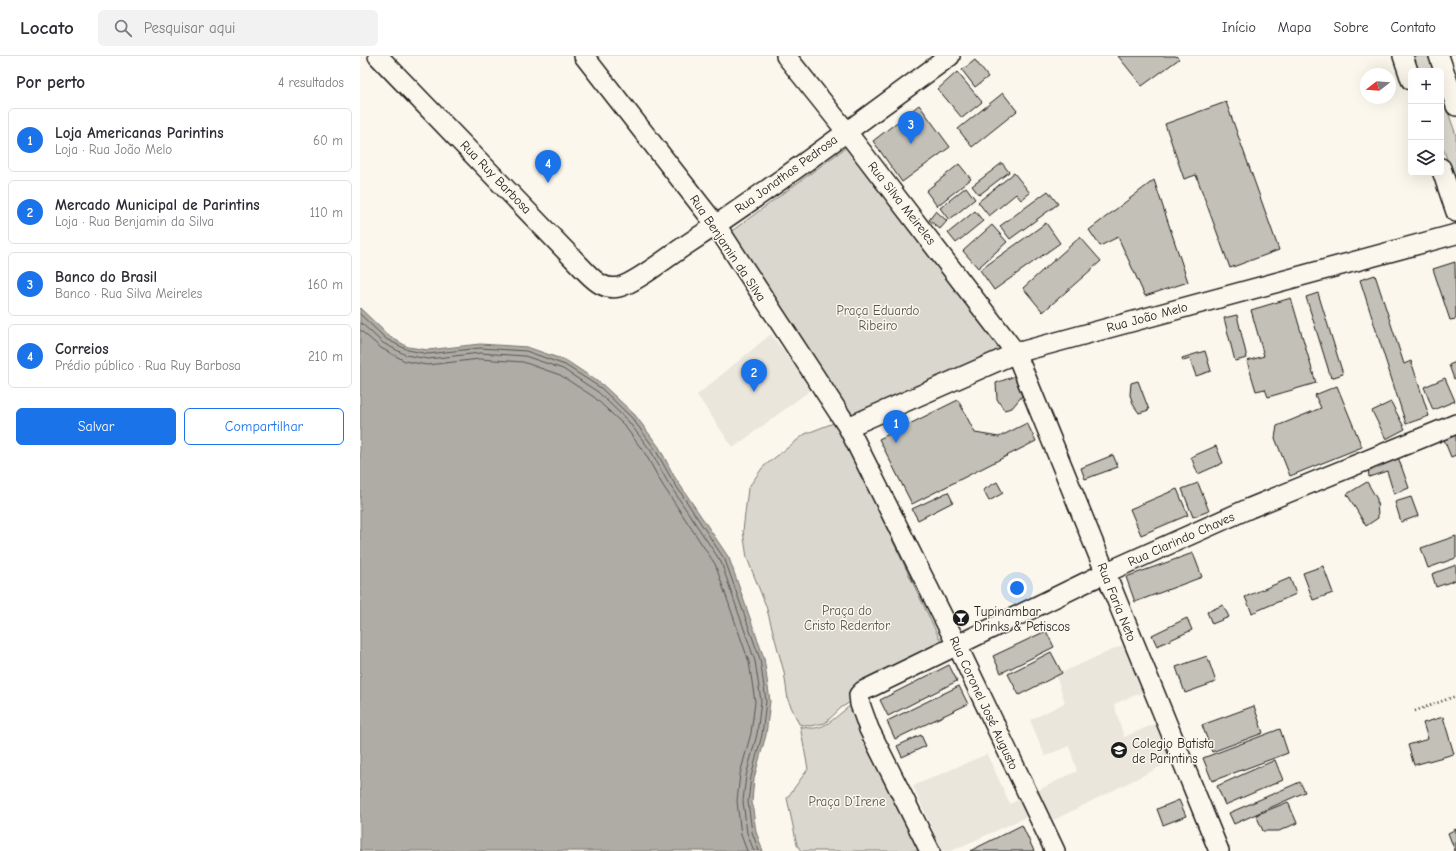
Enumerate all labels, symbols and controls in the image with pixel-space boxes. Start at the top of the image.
search box [98,10,378,46]
text: Locato [20,17,74,39]
icon: search [112,17,134,39]
text: Pesquisar aqui [144,19,236,37]
text: Início [1222,19,1256,36]
text: Mapa [1278,19,1311,36]
text: Sobre [1333,19,1368,36]
text: Contato [1390,19,1436,36]
north arrow [1360,68,1396,104]
map controls [1408,68,1444,176]
button: + [1408,68,1444,104]
text: Por perto [16,73,85,92]
text: 4 resultados [278,75,344,90]
button: − [1408,104,1444,140]
pin: 3 [898,111,924,144]
text: Loja Americanas Parintins [55,124,224,142]
street label: Rua Jonathas Pedrosa [732,132,840,216]
text: 1 [27,133,33,148]
text: 60 m [313,133,343,148]
street label: Rua Ruy Barbosa [457,137,535,217]
button: layers [1408,140,1444,176]
text: Loja · Rua João Melo [55,142,172,157]
pin: 4 [535,150,561,183]
street label: Rua Silva Meireles [865,159,939,247]
street label: Rua Benjamin da Silva [687,192,769,304]
text: Mercado Municipal de Parintins [55,196,260,214]
text: 2 [27,205,33,220]
text: 110 m [310,205,343,220]
text: Loja · Rua Benjamin da Silva [55,214,214,229]
text: Banco do Brasil [55,268,157,286]
text: 3 [27,277,33,292]
text: 160 m [308,277,343,292]
text: Banco · Rua Silva Meireles [55,286,202,301]
street label: Rua João Melo [1105,299,1189,335]
park label: Praça Eduardo Ribeiro [837,303,920,333]
text: Correios [55,340,109,358]
text: 4 [27,349,33,364]
text: 210 m [308,349,343,364]
text: Prédio público · Rua Ruy Barbosa [55,358,241,373]
pin: 2 [741,359,767,392]
button: Salvar [16,408,176,445]
button: Compartilhar [184,408,344,445]
pin: 1 [883,410,909,443]
street label: Rua Clarindo Chaves [1125,509,1237,569]
street label: Rua Faria Neto [1094,561,1140,644]
your location [1007,578,1027,598]
park label: Praça do Cristo Redentor [804,603,891,633]
place label: Tupinambar Drinks & Petiscos [974,604,1070,634]
bar icon: Tupinambar Drinks & Petiscos [951,608,971,628]
street label: Rua Coronel José Augusto [946,634,1022,772]
place label: Colegio Batista de Parintins [1132,736,1214,766]
school or university icon: Colegio Batista de Parintins [1109,740,1129,760]
park label: Praça D'Irene [808,794,886,809]

